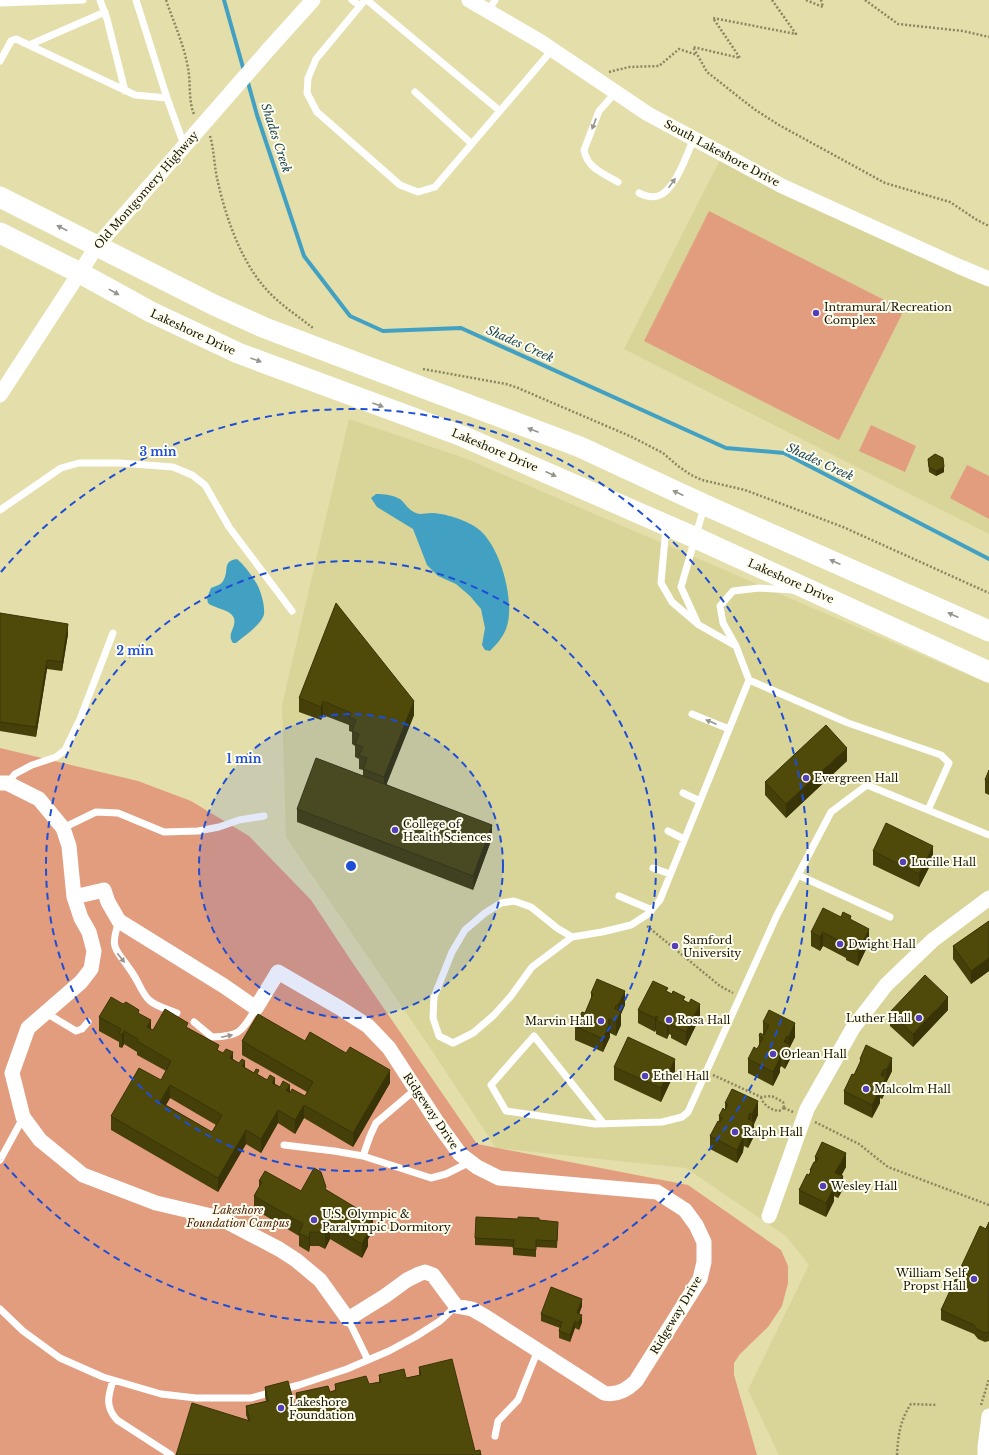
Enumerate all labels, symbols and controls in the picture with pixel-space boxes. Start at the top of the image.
water label: Shades Creek [258,101,295,175]
street label: South Lakeshore Drive [662,117,782,189]
one-way arrow [590,118,596,130]
street label: Old Montgomery Highway [91,128,201,252]
one-way arrow [668,178,676,189]
one-way arrow [56,225,68,231]
one-way arrow [108,288,120,295]
place label: Intramural/Recreation Complex [824,300,952,327]
street label: Lakeshore Drive [148,306,238,358]
marker: Intramural/Recreation Complex [811,308,821,318]
water label: Shades Creek [484,322,556,365]
one-way arrow [250,357,262,363]
one-way arrow [373,402,385,408]
street label: Lakeshore Drive [450,425,540,475]
one-way arrow [526,426,538,432]
water label: Shades Creek [784,439,856,484]
text: 3 min [139,444,177,459]
one-way arrow [545,471,556,477]
one-way arrow [671,489,683,495]
street label: Lakeshore Drive [746,556,836,606]
one-way arrow [829,559,840,565]
one-way arrow [948,612,959,618]
text: 2 min [116,643,154,658]
one-way arrow [704,718,716,724]
text: 1 min [227,751,262,766]
place label: Evergreen Hall [814,771,899,785]
marker: Evergreen Hall [801,773,811,783]
place label: College of Health Sciences [403,817,492,844]
marker: College of Health Sciences [390,825,400,835]
place label: Lucille Hall [911,855,976,869]
marker: Lucille Hall [898,857,908,867]
centre of rings [344,859,358,873]
place label: Samford University [683,933,741,960]
place label: Dwight Hall [848,937,916,951]
marker: Dwight Hall [835,939,845,949]
marker: Samford University [670,941,680,951]
one-way arrow [117,952,125,963]
place label: Luther Hall [846,1011,911,1025]
place label: Rosa Hall [677,1013,731,1027]
marker: Luther Hall [914,1013,924,1023]
place label: Marvin Hall [525,1014,593,1028]
marker: Rosa Hall [664,1015,674,1025]
marker: Marvin Hall [596,1016,606,1026]
one-way arrow [221,1032,233,1038]
place label: Orlean Hall [781,1047,847,1061]
marker: Orlean Hall [768,1049,778,1059]
place label: Ethel Hall [653,1069,710,1083]
street label: Ridgeway Drive [400,1070,462,1152]
marker: Ethel Hall [640,1071,650,1081]
place label: Malcolm Hall [874,1082,951,1096]
marker: Malcolm Hall [861,1084,871,1094]
place label: Ralph Hall [743,1125,803,1139]
marker: Ralph Hall [730,1127,740,1137]
place label: Wesley Hall [830,1179,898,1193]
marker: Wesley Hall [818,1181,828,1191]
park label: Lakeshore Foundation Campus [186,1203,289,1230]
place label: U.S. Olympic & Paralympic Dormitory [322,1207,451,1234]
marker: U.S. Olympic & Paralympic Dormitory [309,1215,319,1225]
place label: William Self Propst Hall [895,1266,967,1293]
street label: Ridgeway Drive [647,1273,705,1357]
marker: William Self Propst Hall [969,1274,979,1284]
place label: Lakeshore Foundation [289,1395,355,1422]
marker: Lakeshore Foundation [276,1403,286,1413]

